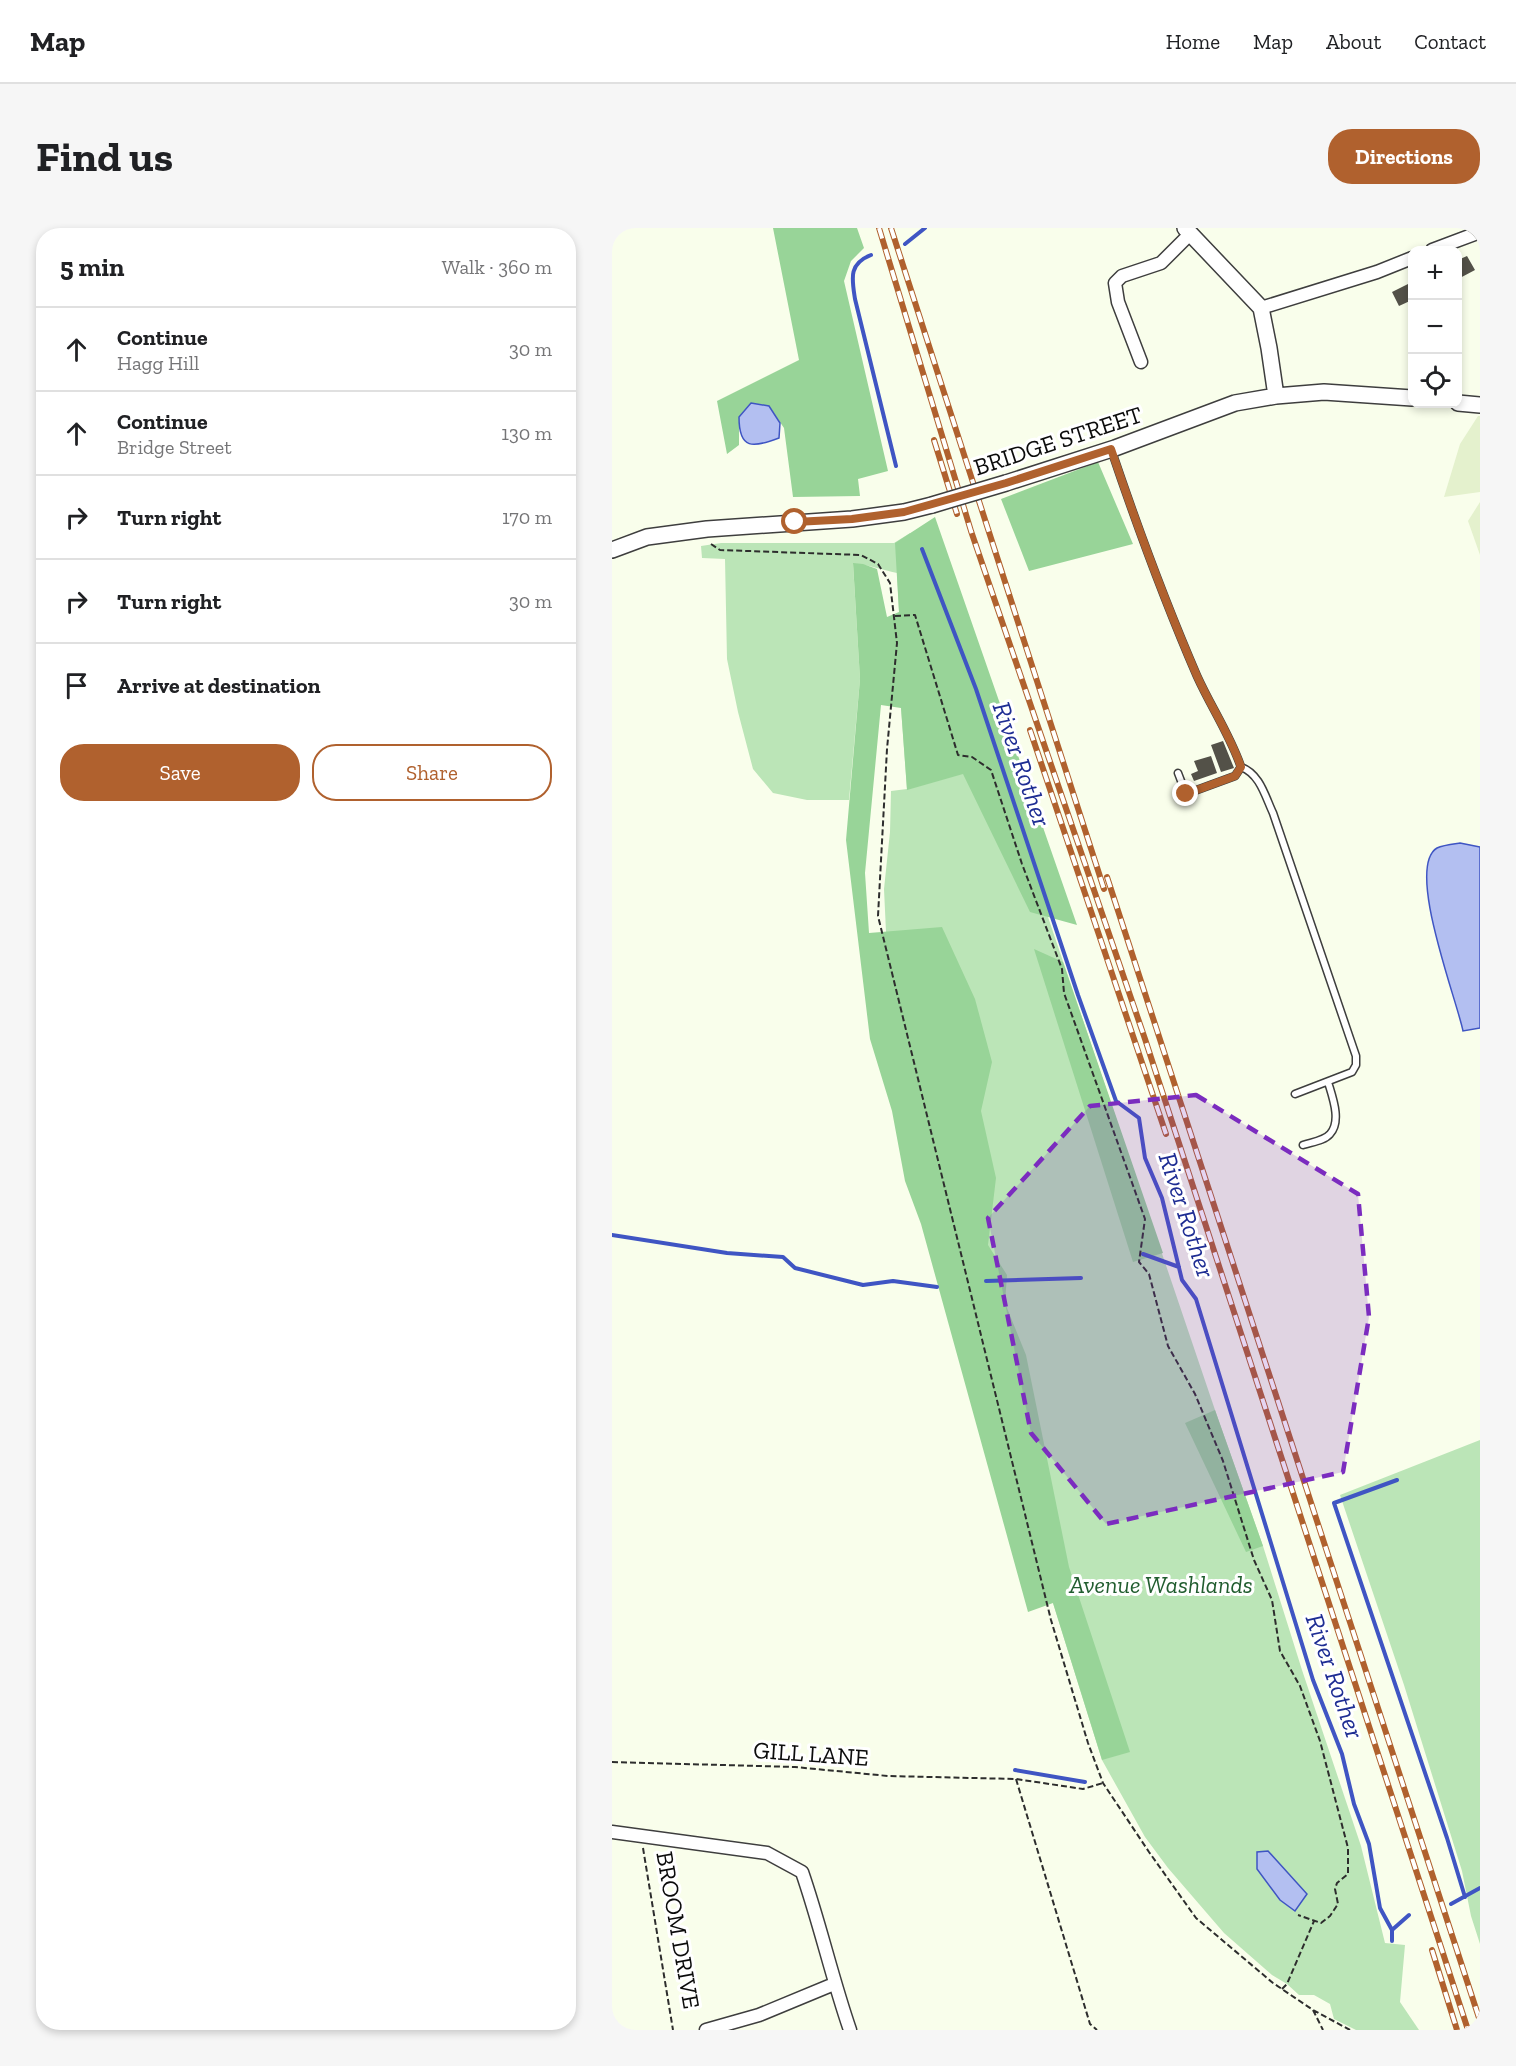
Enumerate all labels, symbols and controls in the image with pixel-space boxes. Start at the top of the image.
text: Map [30,25,85,58]
text: Home [1166,29,1220,54]
text: Map [1253,29,1293,54]
text: About [1326,29,1381,54]
text: Contact [1414,29,1486,54]
button: Directions [1328,129,1480,184]
text: Find us [36,131,173,182]
map controls [1408,246,1462,408]
button: + [1408,246,1462,300]
text: 5 min [60,251,124,283]
text: Walk · 360 m [442,255,552,279]
button: − [1408,300,1462,354]
text: Continue [117,324,208,351]
icon: ahead [60,333,93,366]
text: 30 m [509,337,552,361]
text: Hagg Hill [117,351,199,375]
button: locate [1408,354,1462,408]
street label: BRIDGE STREET [970,400,1146,481]
text: Continue [117,408,208,435]
icon: ahead [60,417,93,450]
text: 130 m [501,421,552,445]
text: Bridge Street [117,435,232,459]
icon: right [60,501,93,534]
text: Turn right [117,504,221,531]
text: 170 m [502,505,552,529]
route start [781,508,807,534]
icon: right [60,585,93,618]
text: Turn right [117,588,221,615]
text: 30 m [509,589,552,613]
icon: arrive [60,669,93,702]
text: Arrive at destination [117,672,320,699]
water label: River Rother [986,697,1058,831]
button: Save [60,744,300,801]
button: Share [312,744,552,801]
route end [1172,780,1198,806]
water label: River Rother [1152,1148,1222,1282]
park label: Avenue Washlands [1068,1570,1253,1599]
water label: River Rother [1299,1609,1371,1743]
street label: GILL LANE [752,1735,870,1772]
street label: BROOM DRIVE [650,1849,707,2011]

